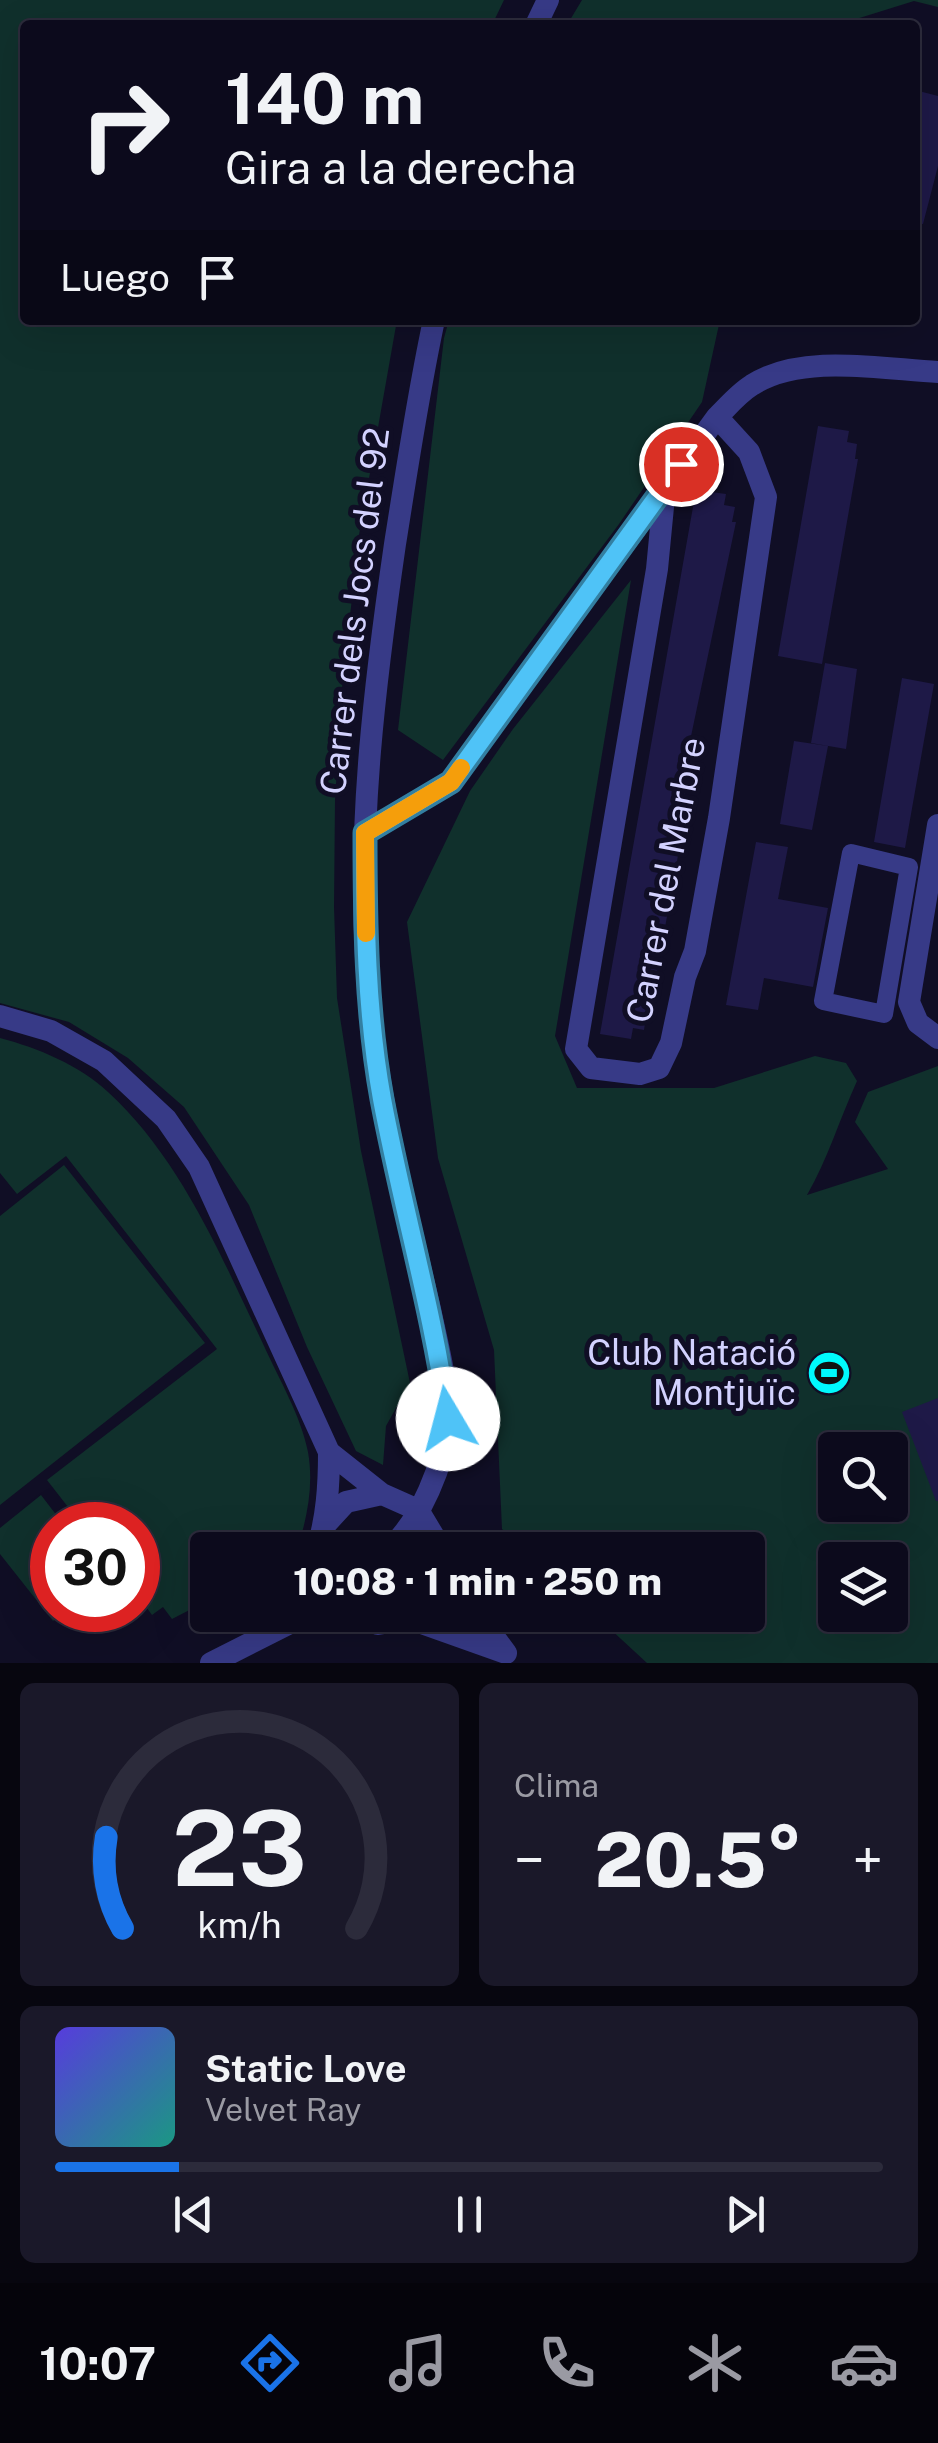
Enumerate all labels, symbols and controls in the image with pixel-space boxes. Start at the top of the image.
text: 140 m [225,57,424,140]
icon: right [60,60,190,190]
text: Gira a la derecha [225,141,576,194]
icon: arrive [190,250,245,305]
text: Luego [60,255,170,300]
pin [639,422,724,507]
street label: Carrer dels Jocs del 92 [312,425,397,797]
icon: arrive [654,437,709,492]
street label: Carrer del Marbre [618,734,713,1026]
place label: Club Natació Montjuïc [587,1332,796,1413]
sports icon: Club Natació Montjuïc [806,1350,852,1396]
position arrow [396,1367,500,1471]
map controls [818,1432,908,1632]
button: search [818,1432,908,1522]
speed limit sign: 30 [30,1502,160,1632]
button: layers [818,1542,908,1632]
text: 10:08 · 1 min · 250 m [293,1559,662,1604]
text: Clima [514,1767,599,1804]
text: 23 [172,1787,307,1909]
text: 20.5° [595,1816,802,1904]
text: − [514,1828,545,1892]
text: + [853,1828,883,1892]
text: km/h [197,1904,282,1946]
text: Static Love [205,2046,407,2091]
text: Velvet Ray [205,2091,361,2128]
icon: previous [166,2187,221,2242]
icon: pause [442,2187,497,2242]
icon: next [718,2187,773,2242]
icon: directions [235,2328,305,2398]
icon: music [383,2328,453,2398]
icon: phone [532,2328,602,2398]
icon: climate [680,2328,750,2398]
icon: car [829,2328,899,2398]
text: 10:07 [39,2337,156,2390]

